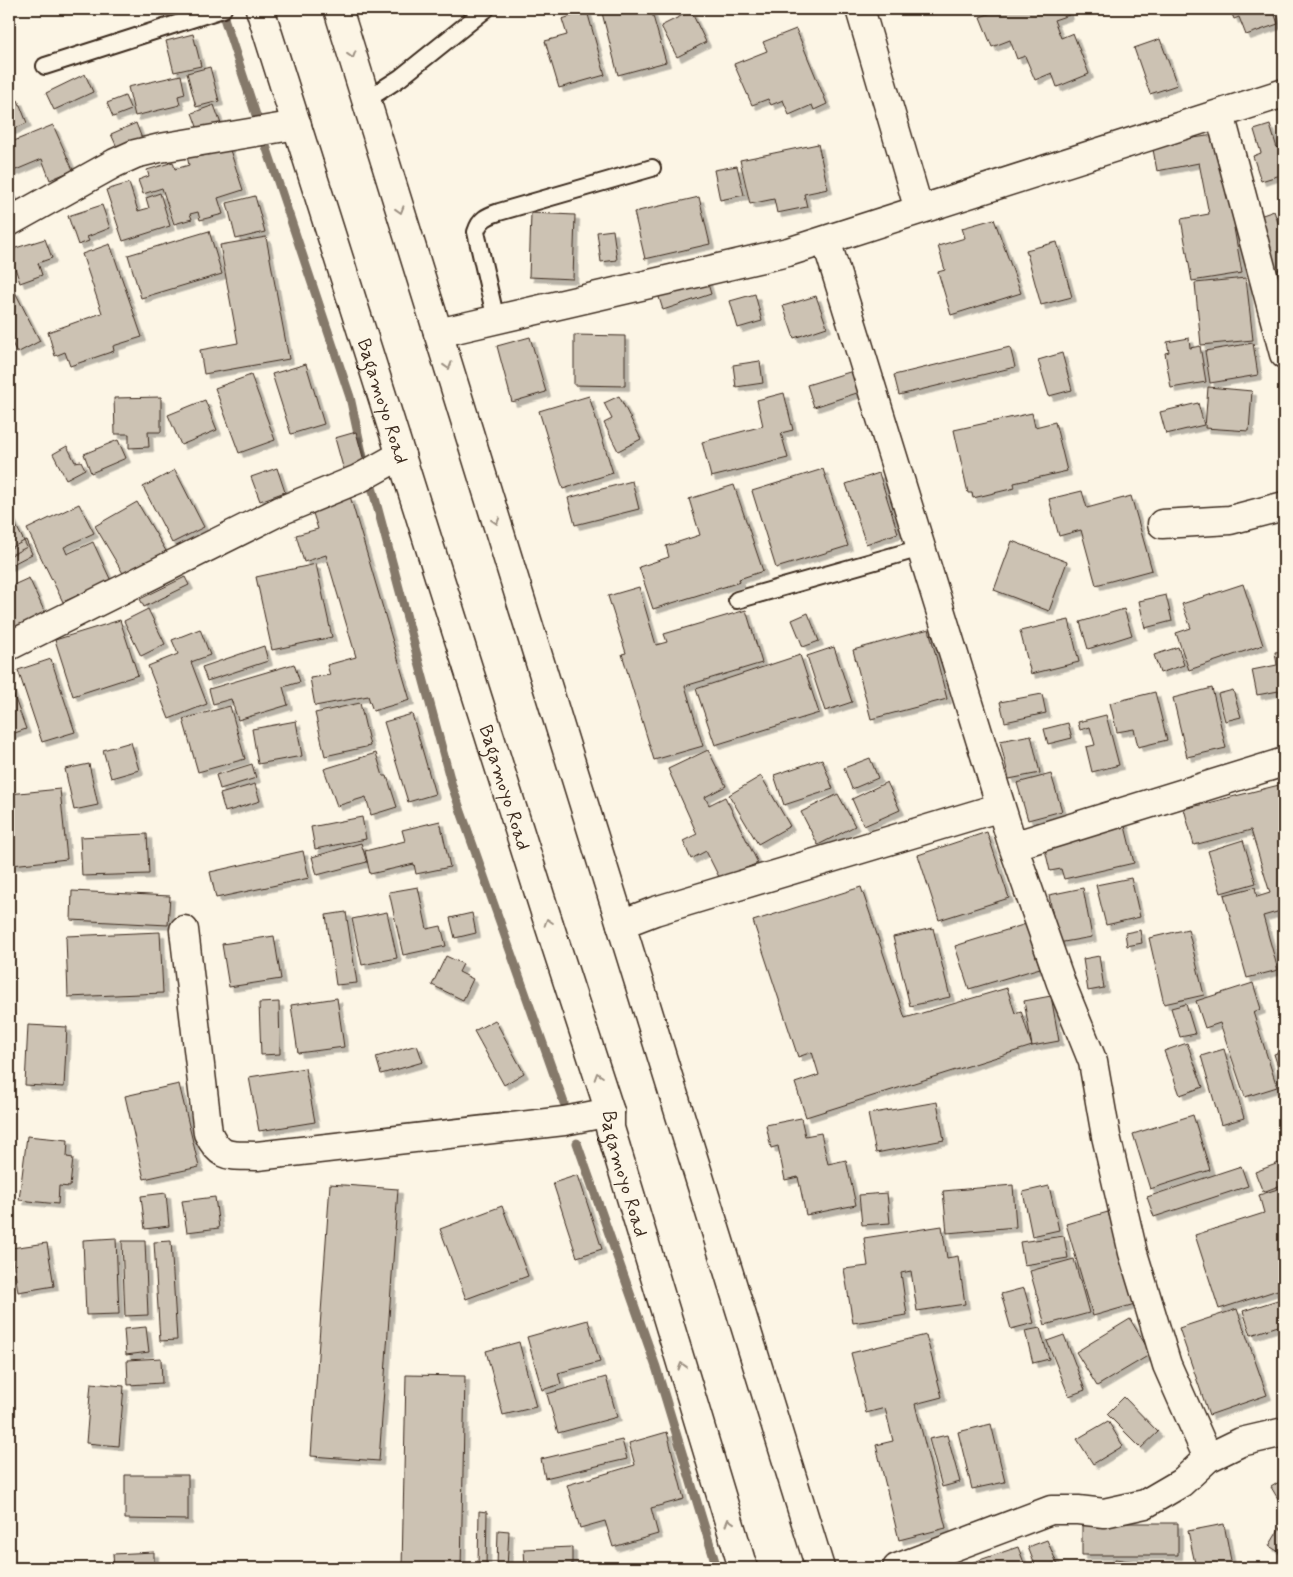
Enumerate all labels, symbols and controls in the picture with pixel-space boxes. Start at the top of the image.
one-way arrow [346,51,356,59]
one-way arrow [395,206,405,214]
street label: Bagamoyo Road [351,336,414,467]
one-way arrow [443,361,453,369]
one-way arrow [491,516,501,525]
street label: Bagamoyo Road [473,722,536,853]
one-way arrow [543,918,553,926]
one-way arrow [594,1072,604,1081]
street label: Bagamoyo Road [595,1111,653,1240]
one-way arrow [678,1362,688,1371]
one-way arrow [725,1518,735,1526]

